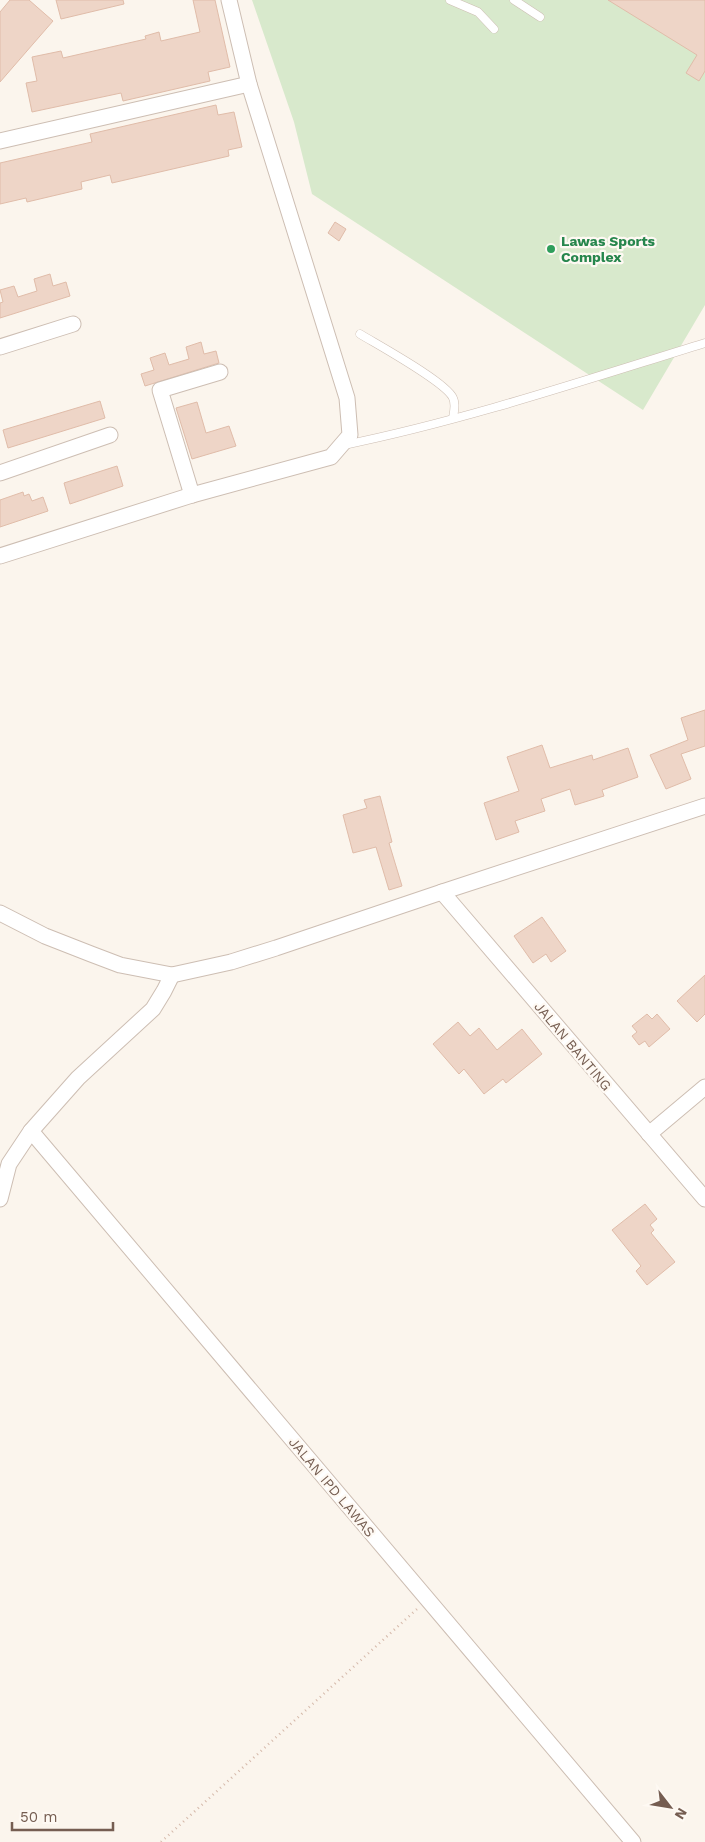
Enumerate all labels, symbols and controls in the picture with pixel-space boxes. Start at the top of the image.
place label: Lawas Sports Complex [561,233,656,265]
marker: Lawas Sports Complex [545,243,557,255]
street label: JALAN BANTING [531,998,615,1094]
street label: JALAN IPD LAWAS [286,1434,378,1540]
north arrow [645,1782,695,1832]
scale bar [12,1800,114,1832]
text: N [672,1805,691,1822]
text: 50 m [20,1808,57,1826]

